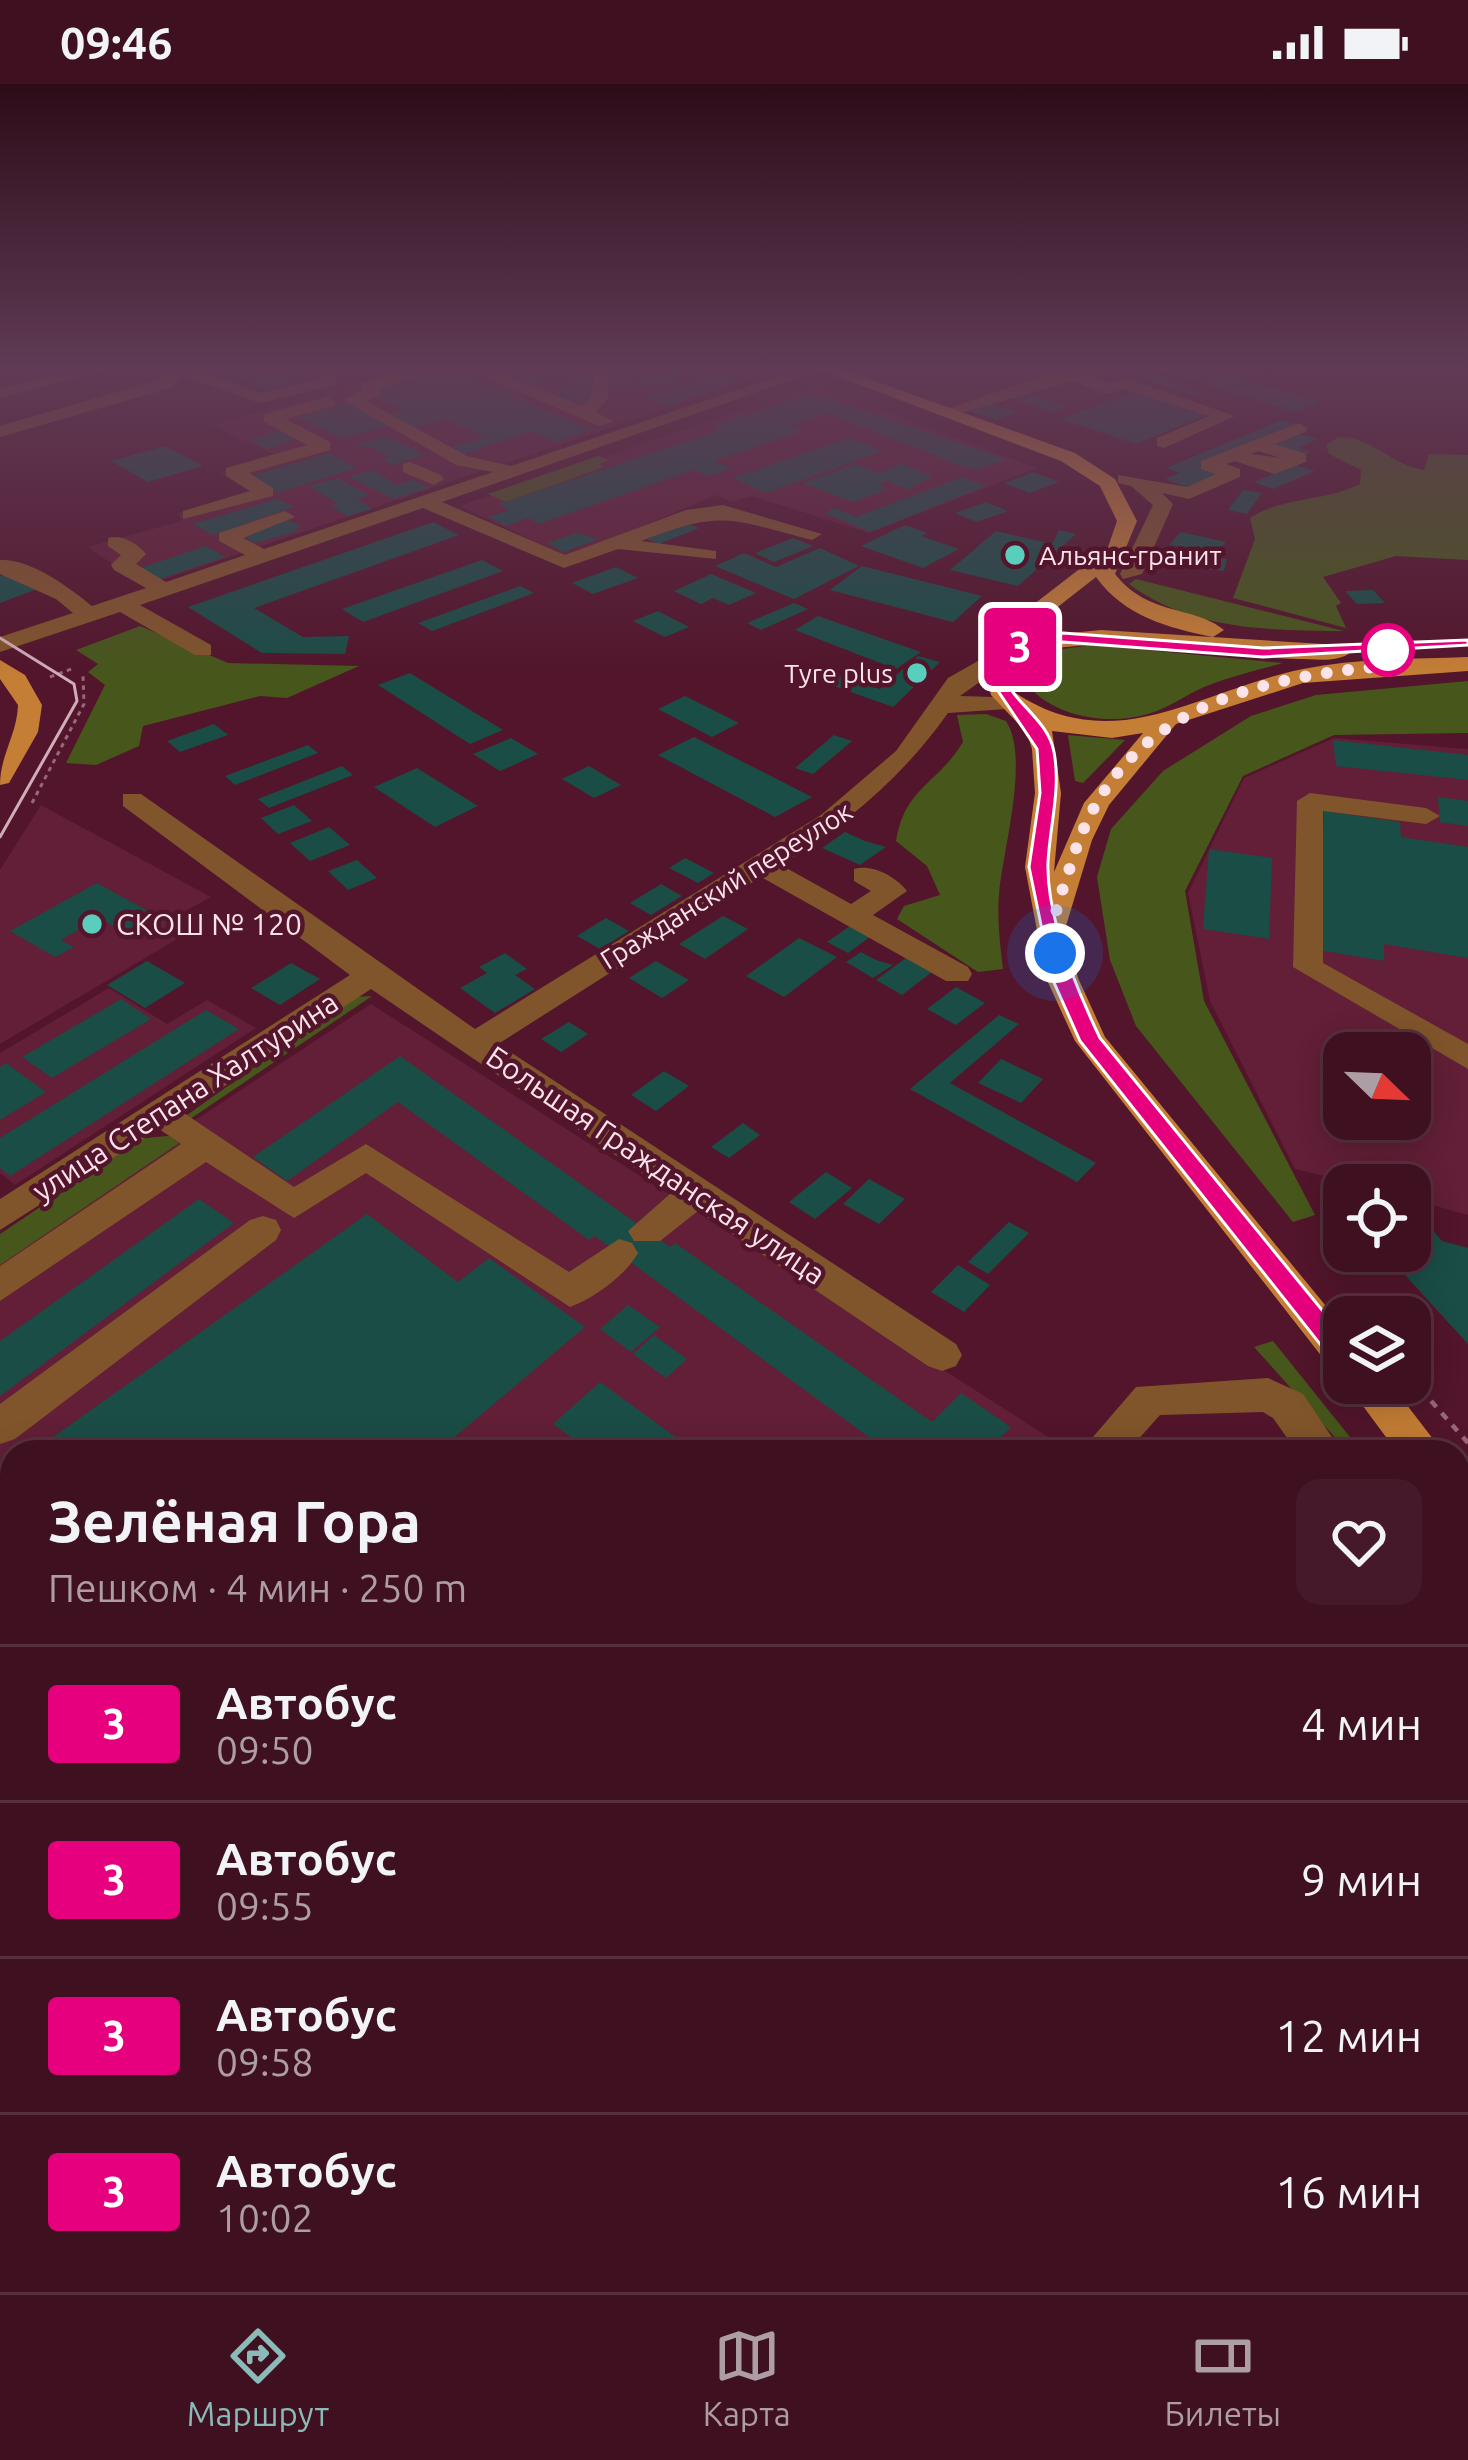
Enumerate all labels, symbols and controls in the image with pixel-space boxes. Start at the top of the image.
text: 09:46 [60,17,173,68]
place label: Альянс-гранит [1039,540,1221,570]
marker: Альянс-гранит [1002,542,1028,568]
line badge: 3 [981,608,1059,686]
text: 3 [1008,623,1032,670]
unlabelled marker [1363,625,1413,675]
place label: Tyre plus [784,658,893,688]
marker: Tyre plus [904,660,930,686]
street label: Гражданский переулок [595,795,857,975]
place label: СКОШ № 120 [116,907,302,941]
marker: СКОШ № 120 [79,911,105,937]
your location [1025,923,1085,983]
street label: улица Степана Халтурина [26,984,344,1208]
north arrow [1323,1032,1431,1140]
map controls [1323,1032,1431,1404]
street label: Большая Гражданская улица [480,1039,832,1291]
button: locate [1323,1164,1431,1272]
button: layers [1323,1296,1431,1404]
button: heart [1296,1479,1422,1605]
text: Зелёная Гора [48,1489,421,1553]
text: Пешком · 4 мин · 250 m [48,1566,467,1609]
text: Автобус [216,1677,397,1728]
text: 4 мин [1301,1698,1422,1749]
text: 3 [102,1700,126,1747]
text: 09:50 [216,1728,314,1771]
text: Автобус [216,1833,397,1884]
text: 9 мин [1301,1854,1422,1905]
text: 3 [102,1856,126,1903]
text: 09:55 [216,1884,314,1927]
text: Автобус [216,1989,397,2040]
text: 12 мин [1275,2010,1422,2061]
text: 3 [102,2012,126,2059]
text: 09:58 [216,2040,314,2083]
text: Автобус [216,2145,397,2196]
text: 16 мин [1275,2166,1422,2217]
text: 3 [102,2168,126,2215]
text: 10:02 [216,2196,314,2239]
tab: Маршрут [187,2323,329,2432]
tab: Карта [703,2323,791,2432]
tab: Билеты [1165,2323,1281,2432]

